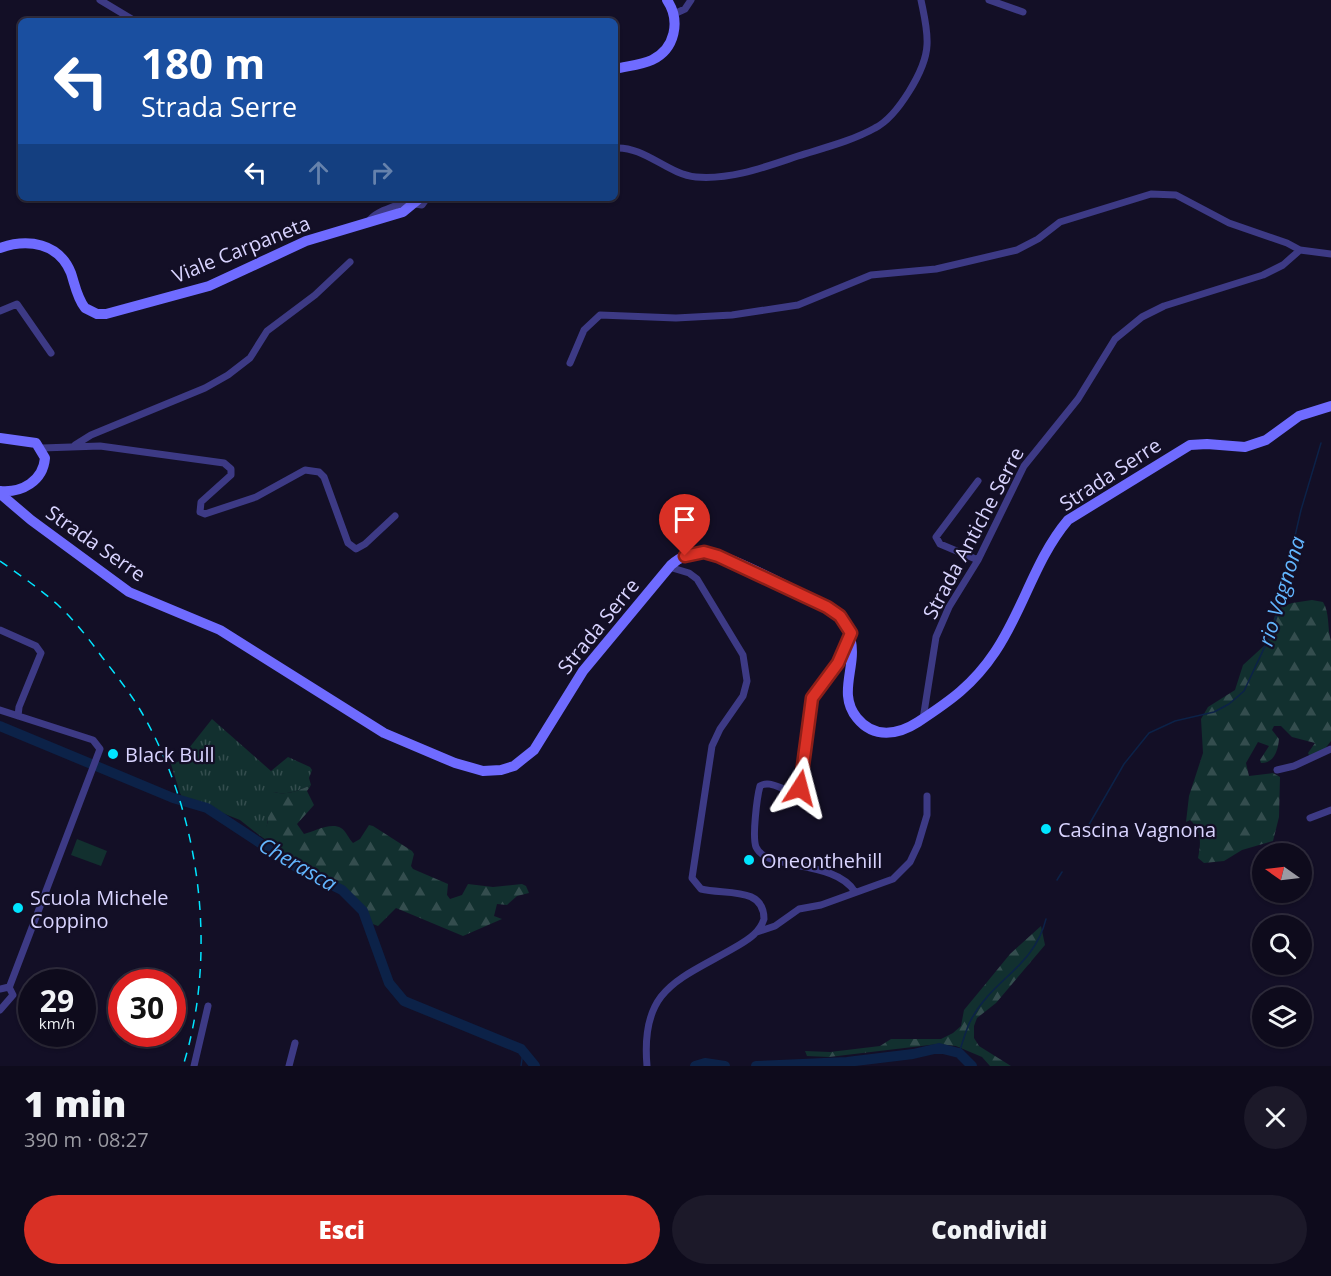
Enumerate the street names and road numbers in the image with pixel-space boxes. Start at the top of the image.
street label: Viale Carpaneta [168,209,314,289]
street label: Strada Serre [1054,431,1166,517]
street label: Strada Antiche Serre [916,442,1030,624]
street label: Strada Serre [41,499,151,587]
street label: Strada Serre [551,573,645,679]

